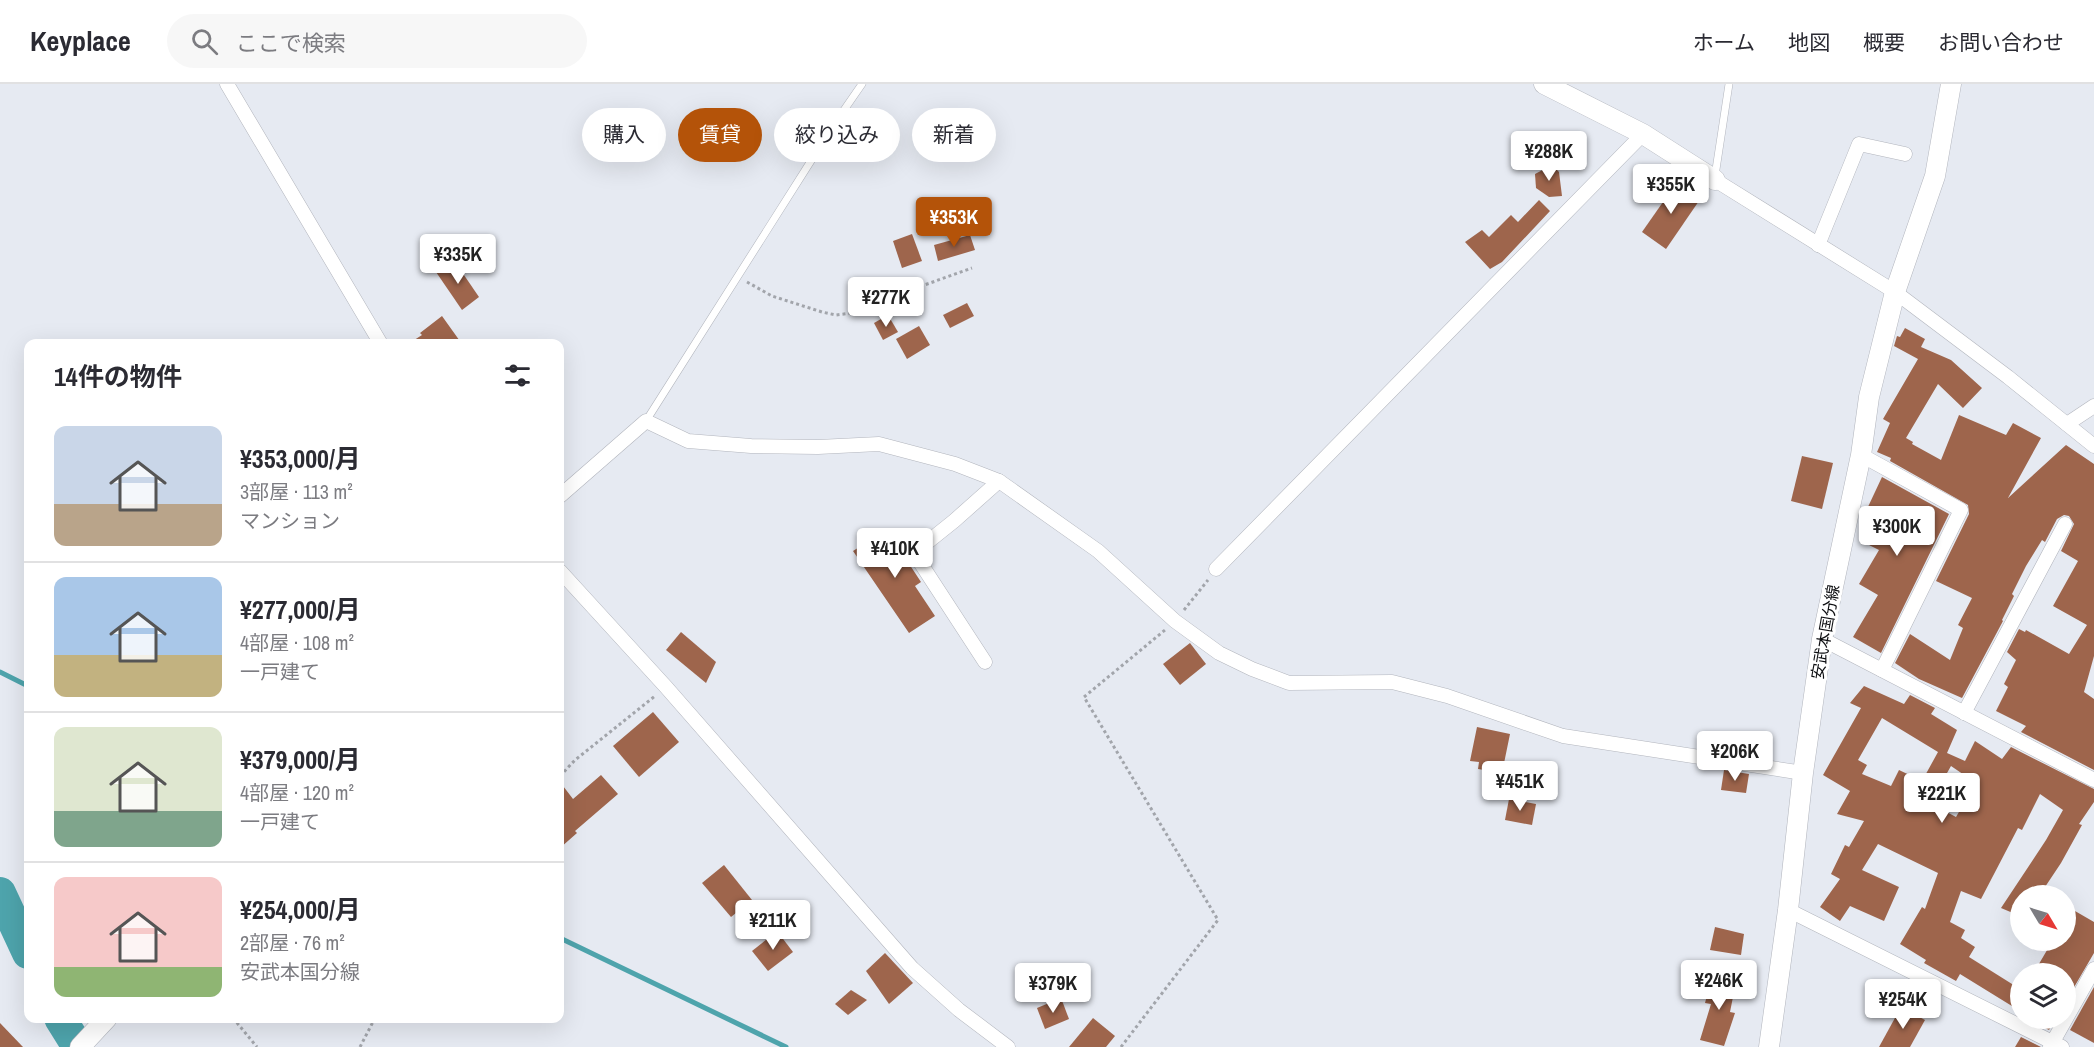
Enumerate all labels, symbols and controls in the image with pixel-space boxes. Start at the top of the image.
search box [167,14,587,68]
text: Keyplace [30,22,131,60]
icon: search [188,25,221,58]
text: ここで検索 [236,28,346,58]
text: ホーム [1693,28,1755,57]
text: 地図 [1788,28,1830,57]
text: 概要 [1863,28,1905,57]
text: お問い合わせ [1938,28,2064,57]
chip: 購入 [582,108,666,162]
chip: 賃貸 [678,108,762,162]
chip: 絞り込み [774,108,900,162]
chip: 新着 [912,108,996,162]
pin: ¥288K [1507,131,1591,182]
text: ¥288K [1525,137,1573,164]
pin: ¥355K [1629,164,1713,215]
text: ¥355K [1647,170,1695,197]
pin: ¥353K [912,197,996,248]
text: ¥353K [930,203,978,230]
pin: ¥335K [416,234,500,285]
text: ¥335K [434,240,482,267]
pin: ¥277K [844,277,928,328]
text: ¥277K [862,283,910,310]
text: 14件の物件 [54,359,182,394]
icon: filters [501,359,534,392]
text: ¥353,000/月 [240,441,361,476]
icon: home [102,450,174,522]
text: 3部屋 · 113 m² [240,478,353,505]
pin: ¥300K [1855,506,1939,557]
text: マンション [240,507,340,534]
text: ¥300K [1873,512,1921,539]
pin: ¥410K [853,528,937,579]
text: ¥410K [871,534,919,561]
street label: 安武本国分線 [1806,583,1844,681]
text: ¥277,000/月 [240,592,361,627]
icon: home [102,601,174,673]
text: 4部屋 · 108 m² [240,629,354,656]
text: 一戸建て [240,658,320,685]
pin: ¥206K [1693,731,1777,782]
text: ¥206K [1711,737,1759,764]
text: ¥379,000/月 [240,742,361,777]
icon: home [102,751,174,823]
pin: ¥451K [1478,761,1562,812]
text: ¥451K [1496,767,1544,794]
pin: ¥221K [1900,773,1984,824]
text: 4部屋 · 120 m² [240,779,354,806]
text: ¥221K [1918,779,1966,806]
text: 一戸建て [240,808,320,835]
north arrow [2010,885,2076,951]
map controls [2010,885,2076,1029]
text: ¥254,000/月 [240,892,361,927]
pin: ¥211K [731,900,815,951]
icon: home [102,901,174,973]
text: ¥211K [749,906,797,933]
text: 2部屋 · 76 m² [240,929,345,956]
text: 安武本国分線 [240,958,360,985]
pin: ¥246K [1677,960,1761,1011]
pin: ¥379K [1011,963,1095,1014]
button: layers [2010,963,2076,1029]
text: ¥246K [1695,966,1743,993]
text: ¥379K [1029,969,1077,996]
pin: ¥254K [1861,979,1945,1030]
text: ¥254K [1879,985,1927,1012]

